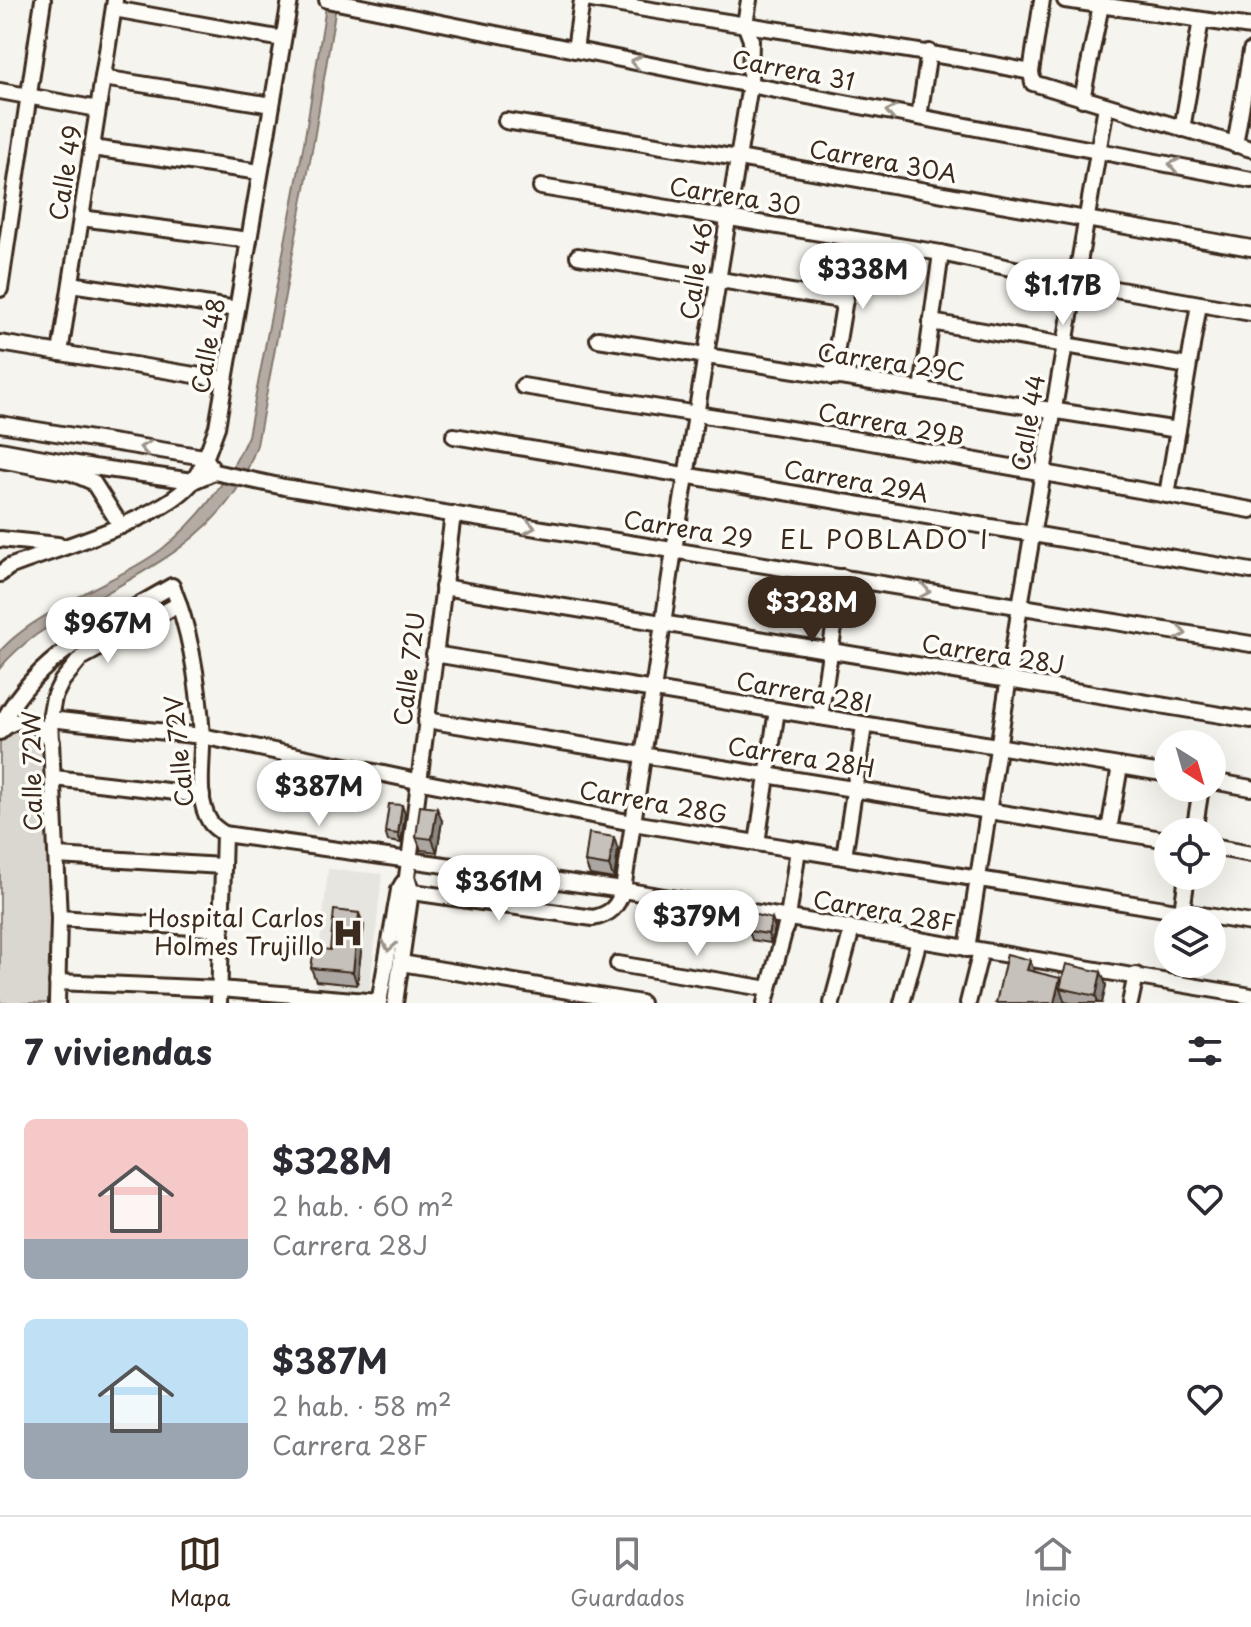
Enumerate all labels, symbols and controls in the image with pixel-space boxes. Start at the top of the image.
street label: Carrera 31 [729,40,858,99]
one-way arrow [629,55,643,72]
one-way arrow [885,104,898,121]
street label: Calle 49 [39,122,89,223]
street label: Carrera 30A [807,129,960,191]
one-way arrow [1168,158,1181,175]
street label: Carrera 30 [667,167,804,223]
street label: Calle 46 [670,219,721,322]
pin: $338M [807,243,919,311]
text: $338M [818,249,908,288]
pin: $1.17B [998,259,1128,327]
text: $1.17B [1024,265,1102,304]
street label: Calle 48 [181,295,233,396]
street label: Carrera 29C [815,333,967,389]
street label: Calle 44 [1001,371,1053,474]
street label: Carrera 29B [815,392,967,454]
one-way arrow [138,440,152,457]
street label: Carrera 29A [781,450,932,510]
street label: Carrera 29 [621,500,756,556]
one-way arrow [523,517,537,534]
district label: EL POBLADO I [780,519,990,558]
pin: $328M [756,576,868,644]
text: $328M [766,582,858,621]
one-way arrow [918,582,932,599]
pin: $967M [52,597,164,665]
text: $967M [64,603,152,642]
street label: Calle 72U [383,610,433,728]
one-way arrow [1175,623,1188,640]
street label: Carrera 28J [919,624,1067,682]
street label: Carrera 28I [734,661,875,721]
street label: Calle 72V [154,693,202,809]
street label: Calle 72W [12,710,50,831]
street label: Carrera 28H [725,727,877,785]
north arrow [1154,730,1226,802]
map controls [1154,730,1226,978]
pin: $387M [263,760,375,828]
text: $387M [275,766,363,805]
street label: Carrera 28G [577,770,730,832]
button: locate [1154,818,1226,890]
pin: $361M [443,855,555,923]
text: $361M [455,861,543,900]
street label: Carrera 28F [810,880,958,940]
pin: $379M [641,890,753,958]
text: $379M [653,896,741,935]
place label: Hospital Carlos Holmes Trujillo [148,899,324,963]
button: layers [1154,906,1226,978]
hospital icon: Hospital Carlos Holmes Trujillo [331,916,365,950]
one-way arrow [381,940,398,953]
text: 7 viviendas [24,1025,212,1077]
icon: filters [1183,1029,1227,1073]
text: $328M [272,1134,392,1186]
icon: home [88,1151,184,1247]
icon: heart [1183,1177,1227,1221]
text: 2 hab. · 60 m² [272,1186,454,1225]
text: Carrera 28J [272,1225,428,1264]
text: $387M [272,1334,388,1386]
icon: home [88,1351,184,1447]
icon: heart [1183,1377,1227,1421]
text: 2 hab. · 58 m² [272,1386,452,1425]
text: Carrera 28F [272,1425,428,1464]
tab: Mapa [170,1532,230,1613]
tab: Guardados [570,1532,685,1613]
tab: Inicio [1024,1532,1081,1613]

